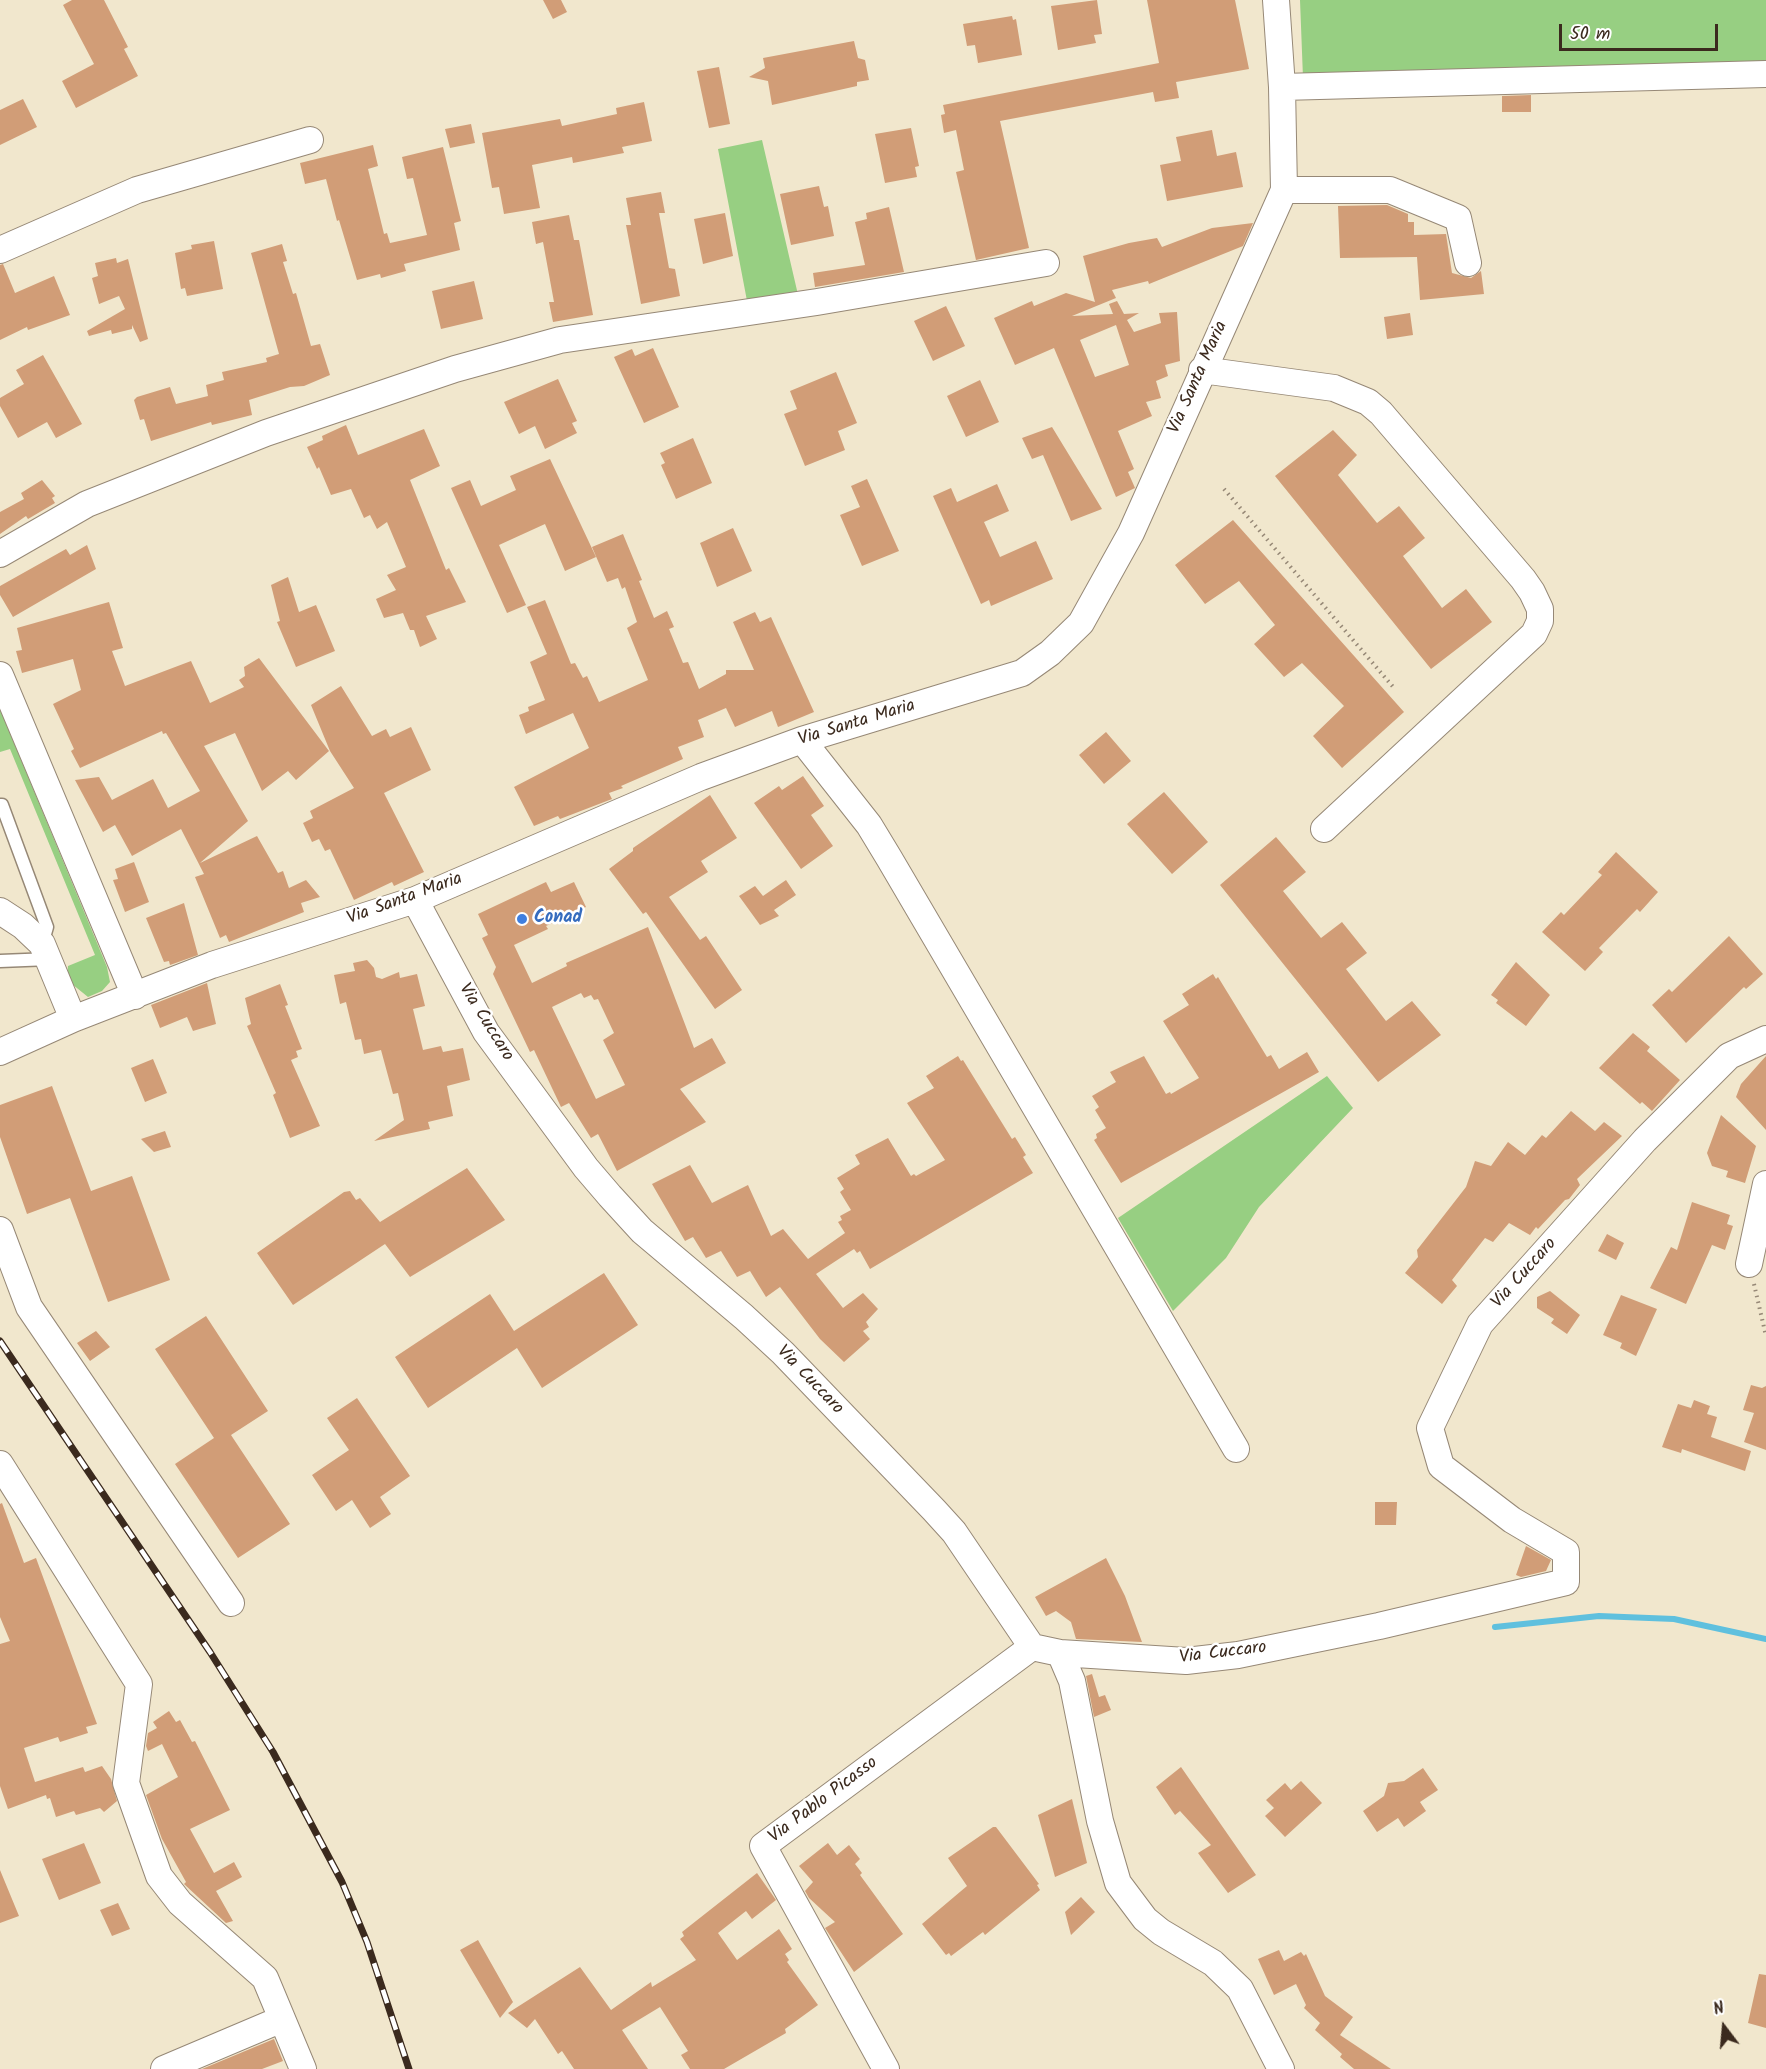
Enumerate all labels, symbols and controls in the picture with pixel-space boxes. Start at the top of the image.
scale bar [1562,12,1721,50]
text: 50 m [1570,20,1610,49]
street label: Via Santa Maria [1165,318,1233,438]
street label: Via Santa Maria [796,696,918,752]
street label: Via Santa Maria [344,869,466,931]
place label: Conad [534,908,582,930]
marker: Conad [515,912,529,926]
street label: Via Cuccaro [453,980,517,1066]
street label: Via Cuccaro [1488,1234,1562,1314]
street label: Via Cuccaro [771,1342,847,1420]
street label: Via Cuccaro [1178,1638,1268,1670]
street label: Via Pablo Picasso [765,1753,883,1849]
text: N [1711,1996,1727,2023]
north arrow [1694,1997,1754,2057]

